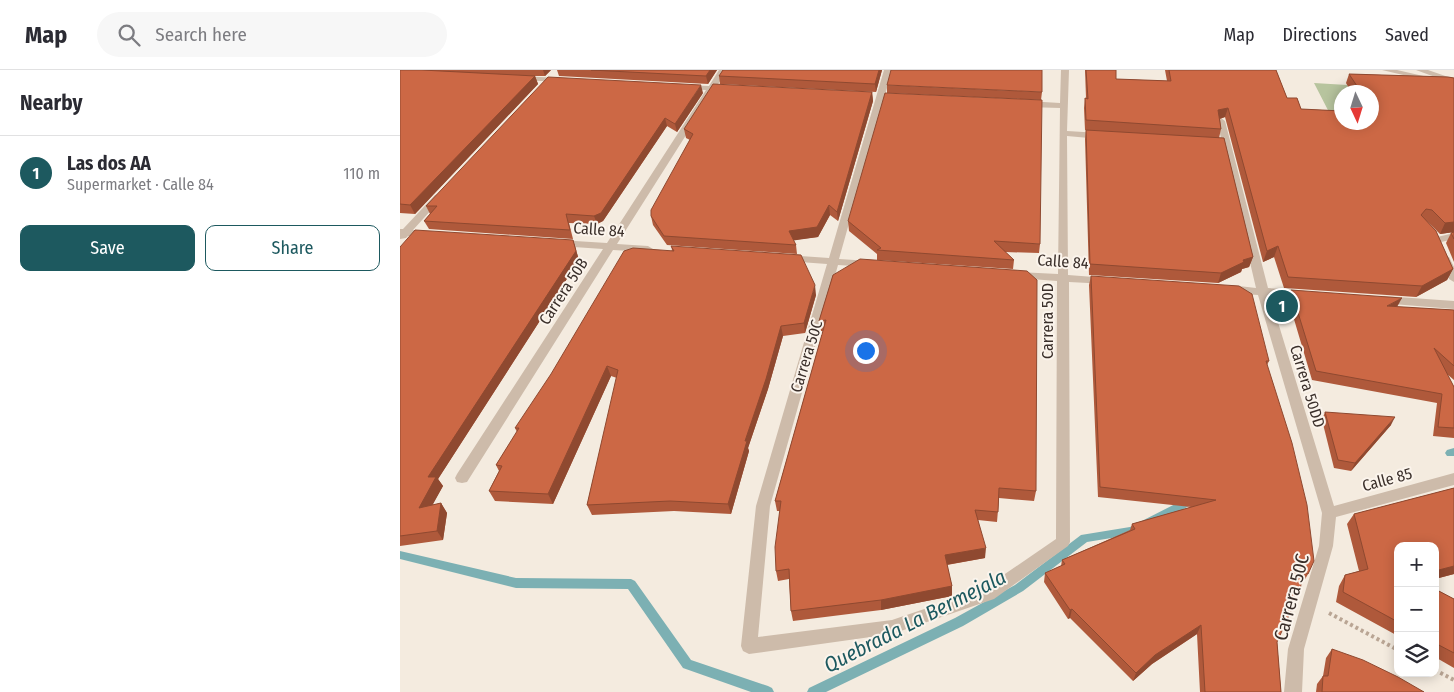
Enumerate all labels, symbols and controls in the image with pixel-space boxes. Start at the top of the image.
search box [97,12,447,57]
text: Map [25,21,67,49]
icon: search [115,21,143,49]
text: Search here [155,23,247,46]
text: Map [1223,24,1255,46]
text: Directions [1283,24,1357,46]
text: Saved [1385,24,1429,46]
north arrow [1334,85,1379,130]
text: Nearby [20,90,82,116]
text: Las dos AA [67,152,151,175]
text: 1 [33,164,39,183]
text: 110 m [343,164,380,183]
text: Supermarket · Calle 84 [67,175,214,194]
street label: Calle 84 [573,218,626,241]
button: Save [20,225,195,271]
button: Share [205,225,380,271]
street label: Calle 84 [1037,250,1090,273]
street label: Carrera 50B [535,254,592,328]
street label: Carrera 50D [1038,283,1057,359]
pin: 1 [1266,287,1298,325]
street label: Carrera 50C [786,318,827,395]
your location [853,338,879,364]
street label: Carrera 50DD [1286,343,1329,430]
street label: Calle 85 [1360,464,1414,495]
map controls [1394,542,1439,677]
button: + [1394,542,1439,587]
street label: Carrera 50C [1269,551,1314,643]
water label: Quebrada La Bermejala [819,564,1011,678]
button: − [1394,587,1439,632]
button: layers [1394,632,1439,677]

